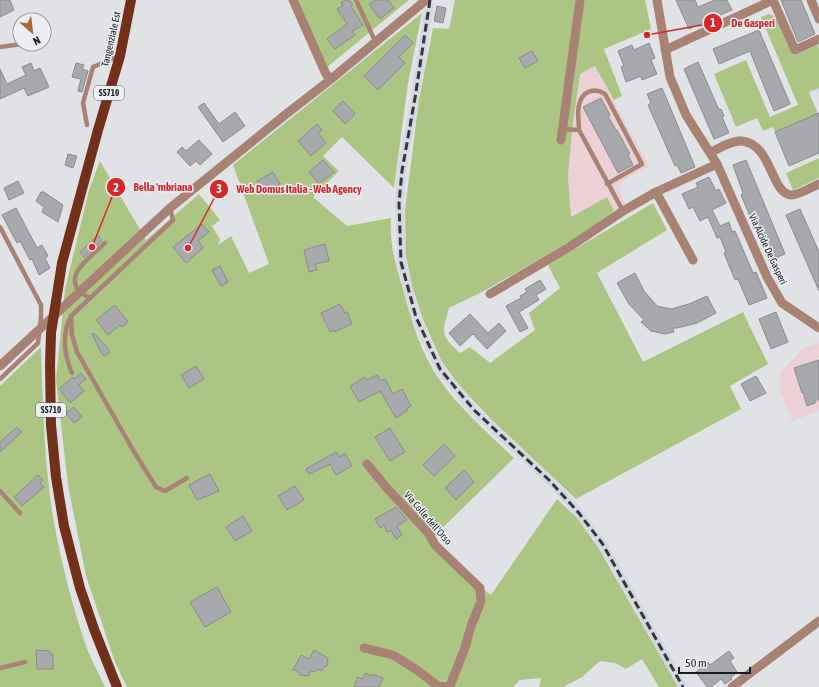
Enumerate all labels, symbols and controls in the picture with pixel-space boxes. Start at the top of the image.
street label: Tangenziale Est [99,10,123,68]
callout: De Gasperi [703,11,783,34]
north arrow [12,12,52,52]
text: 1 [710,16,716,30]
text: De Gasperi [731,17,775,29]
text: N [31,34,42,48]
road number: SS710 [94,86,124,100]
callout: Bella 'mbriana [106,176,201,199]
callout: Web Domus Italia - Web Agency [209,177,370,200]
text: 2 [113,181,119,195]
text: Bella 'mbriana [134,181,192,193]
text: 3 [216,182,222,196]
text: Web Domus Italia - Web Agency [236,183,362,195]
street label: Via Alcide De Gasperi [747,212,789,286]
road number: SS710 [36,403,66,417]
street label: Via Colle dell'Orso [402,489,454,547]
scale bar [679,649,750,675]
text: 50 m [685,656,707,670]

